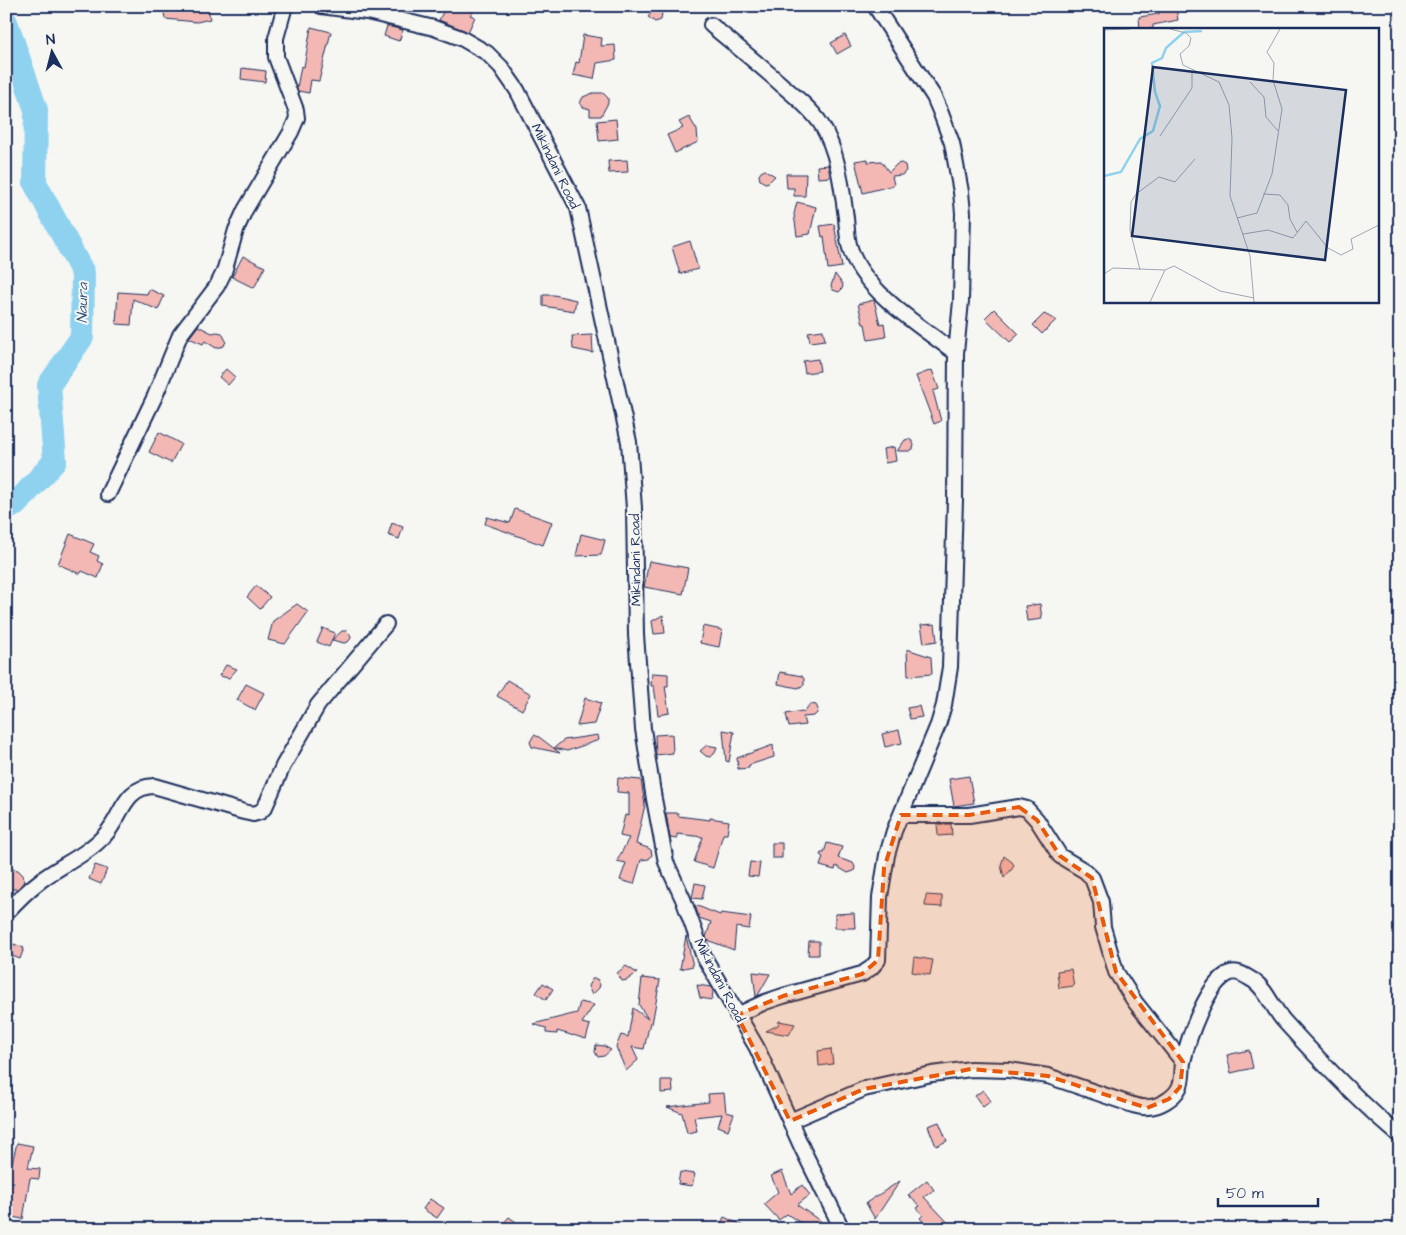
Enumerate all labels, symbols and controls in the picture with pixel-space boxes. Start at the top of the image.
north arrow [28,28,78,78]
inset map [1104,28,1378,302]
text: N [45,30,56,51]
street label: Mikindani Road [526,120,584,212]
water label: Naura [72,281,93,323]
street label: Mikindani Road [625,514,647,606]
street label: Mikindani Road [689,935,750,1026]
scale bar [1218,1175,1318,1207]
text: 50 m [1226,1183,1264,1204]

